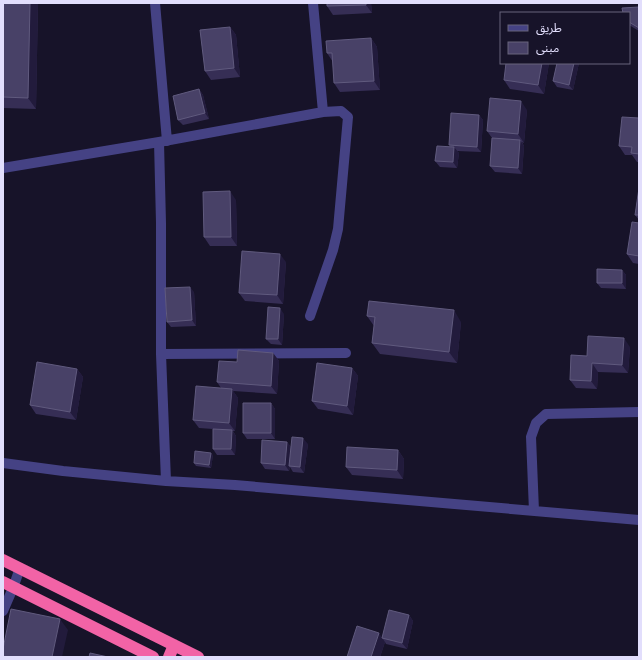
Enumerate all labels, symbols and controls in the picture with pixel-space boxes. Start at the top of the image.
legend [500,12,630,64]
text: طريق [536,21,562,36]
text: مبنى [536,41,559,55]

